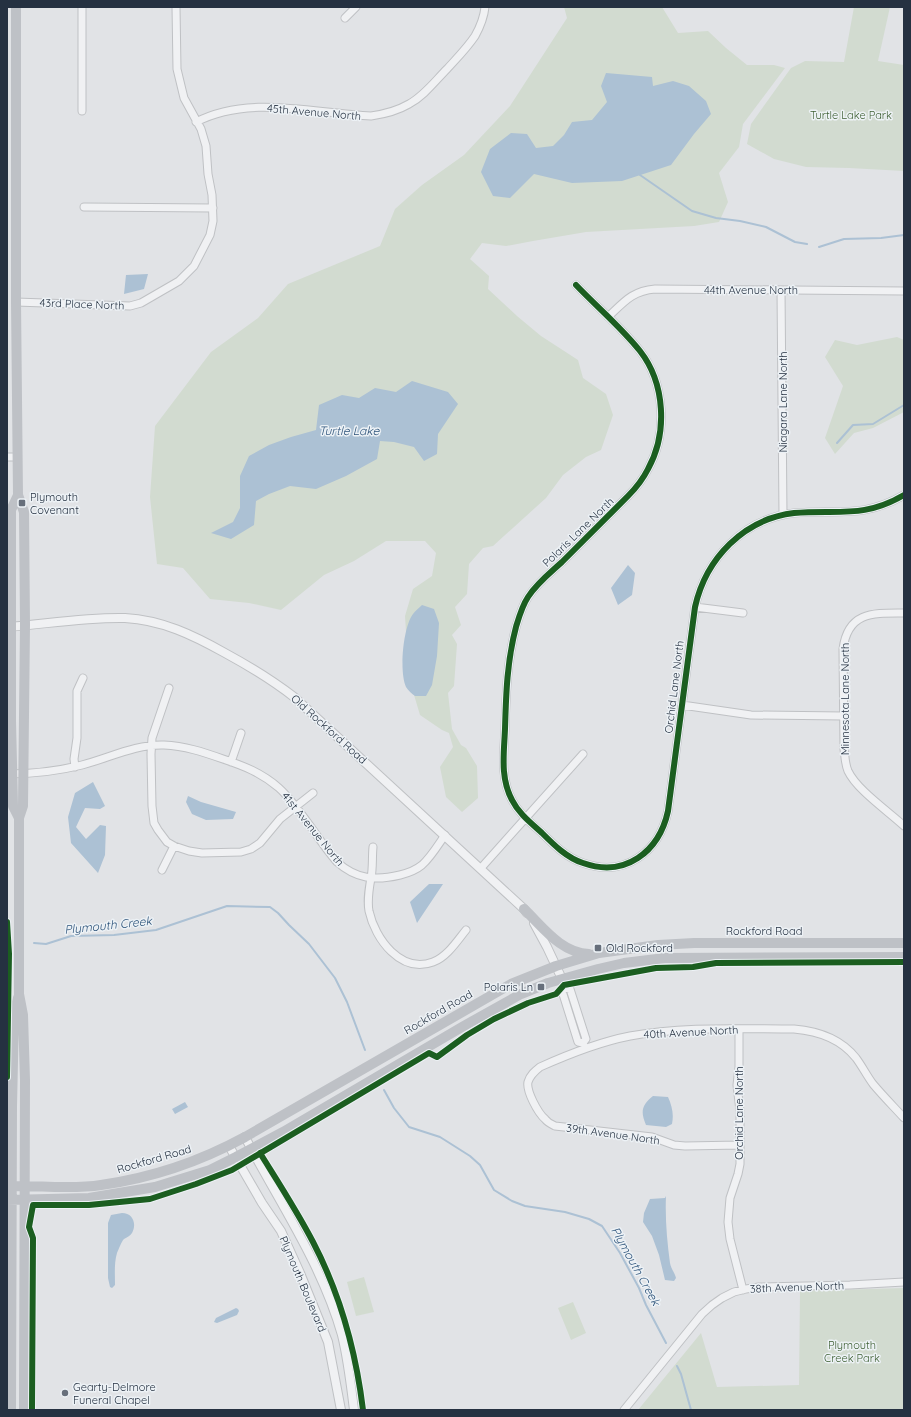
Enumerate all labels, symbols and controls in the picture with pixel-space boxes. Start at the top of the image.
street label: 45th Avenue North [266,101,362,123]
park label: Turtle Lake Park [810,108,892,122]
street label: 44th Avenue North [704,283,798,297]
street label: 43rd Place North [39,296,125,312]
street label: Niagara Lane North [776,351,790,453]
water label: Turtle Lake [319,423,381,438]
place label: Plymouth Covenant [30,490,79,517]
street label: Polaris Lane North [539,494,617,570]
marker: Plymouth Covenant [17,498,27,508]
street label: Orchid Lane North [661,640,687,734]
street label: Minnesota Lane North [838,643,852,755]
street label: Old Rockford Road [288,691,370,767]
street label: 41st Avenue North [279,789,347,869]
water label: Plymouth Creek [64,913,154,937]
street label: Rockford Road [726,924,802,938]
place label: Old Rockford [606,941,673,955]
marker: Old Rockford [593,943,603,953]
place label: Polaris Ln [484,980,533,994]
marker: Polaris Ln [536,982,546,992]
street label: Rockford Road [401,987,475,1037]
street label: 40th Avenue North [643,1023,739,1041]
street label: Orchid Lane North [732,1066,746,1160]
street label: 39th Avenue North [565,1121,661,1147]
street label: Rockford Road [115,1142,193,1176]
water label: Plymouth Creek [608,1224,665,1309]
street label: Plymouth Boulevard [276,1234,330,1334]
street label: 38th Avenue North [750,1278,844,1296]
park label: Plymouth Creek Park [824,1338,880,1365]
place label: Gearty-Delmore Funeral Chapel [73,1380,156,1407]
marker: Gearty-Delmore Funeral Chapel [60,1388,70,1398]

